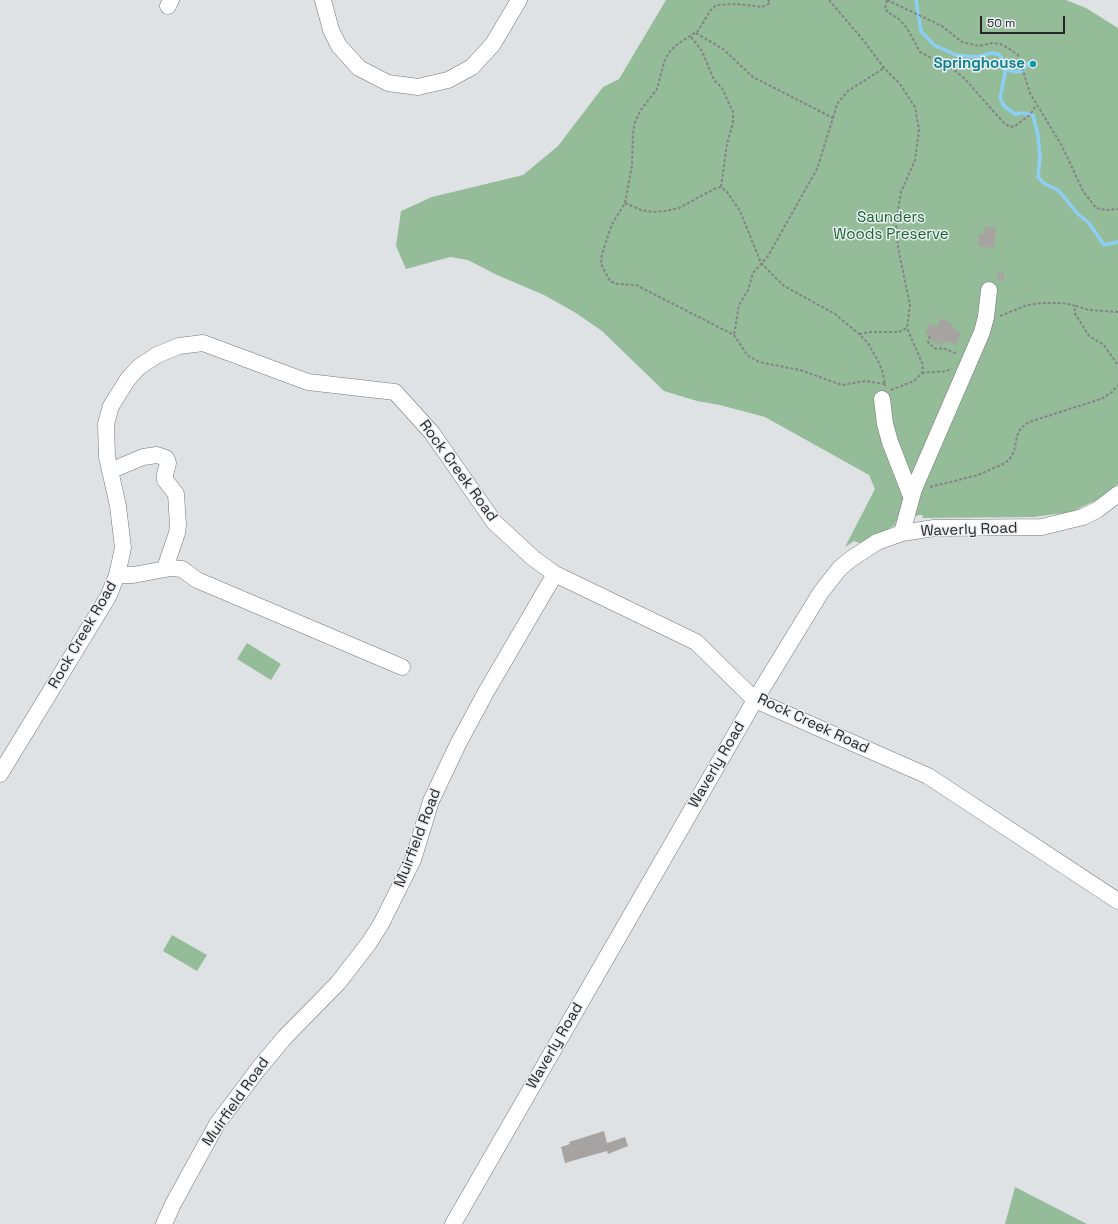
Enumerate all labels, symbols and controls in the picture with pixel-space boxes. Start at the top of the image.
scale bar [982,8,1067,34]
text: 50 m [987,15,1015,31]
place label: Springhouse [933,55,1025,73]
marker: Springhouse [1028,59,1038,69]
park label: Saunders Woods Preserve [833,209,949,244]
street label: Rock Creek Road [415,417,501,525]
street label: Waverly Road [920,519,1018,541]
street label: Rock Creek Road [45,578,121,692]
street label: Rock Creek Road [754,690,872,758]
street label: Waverly Road [685,718,749,812]
street label: Muirfield Road [391,786,445,890]
street label: Waverly Road [523,999,587,1093]
street label: Muirfield Road [199,1054,273,1150]

